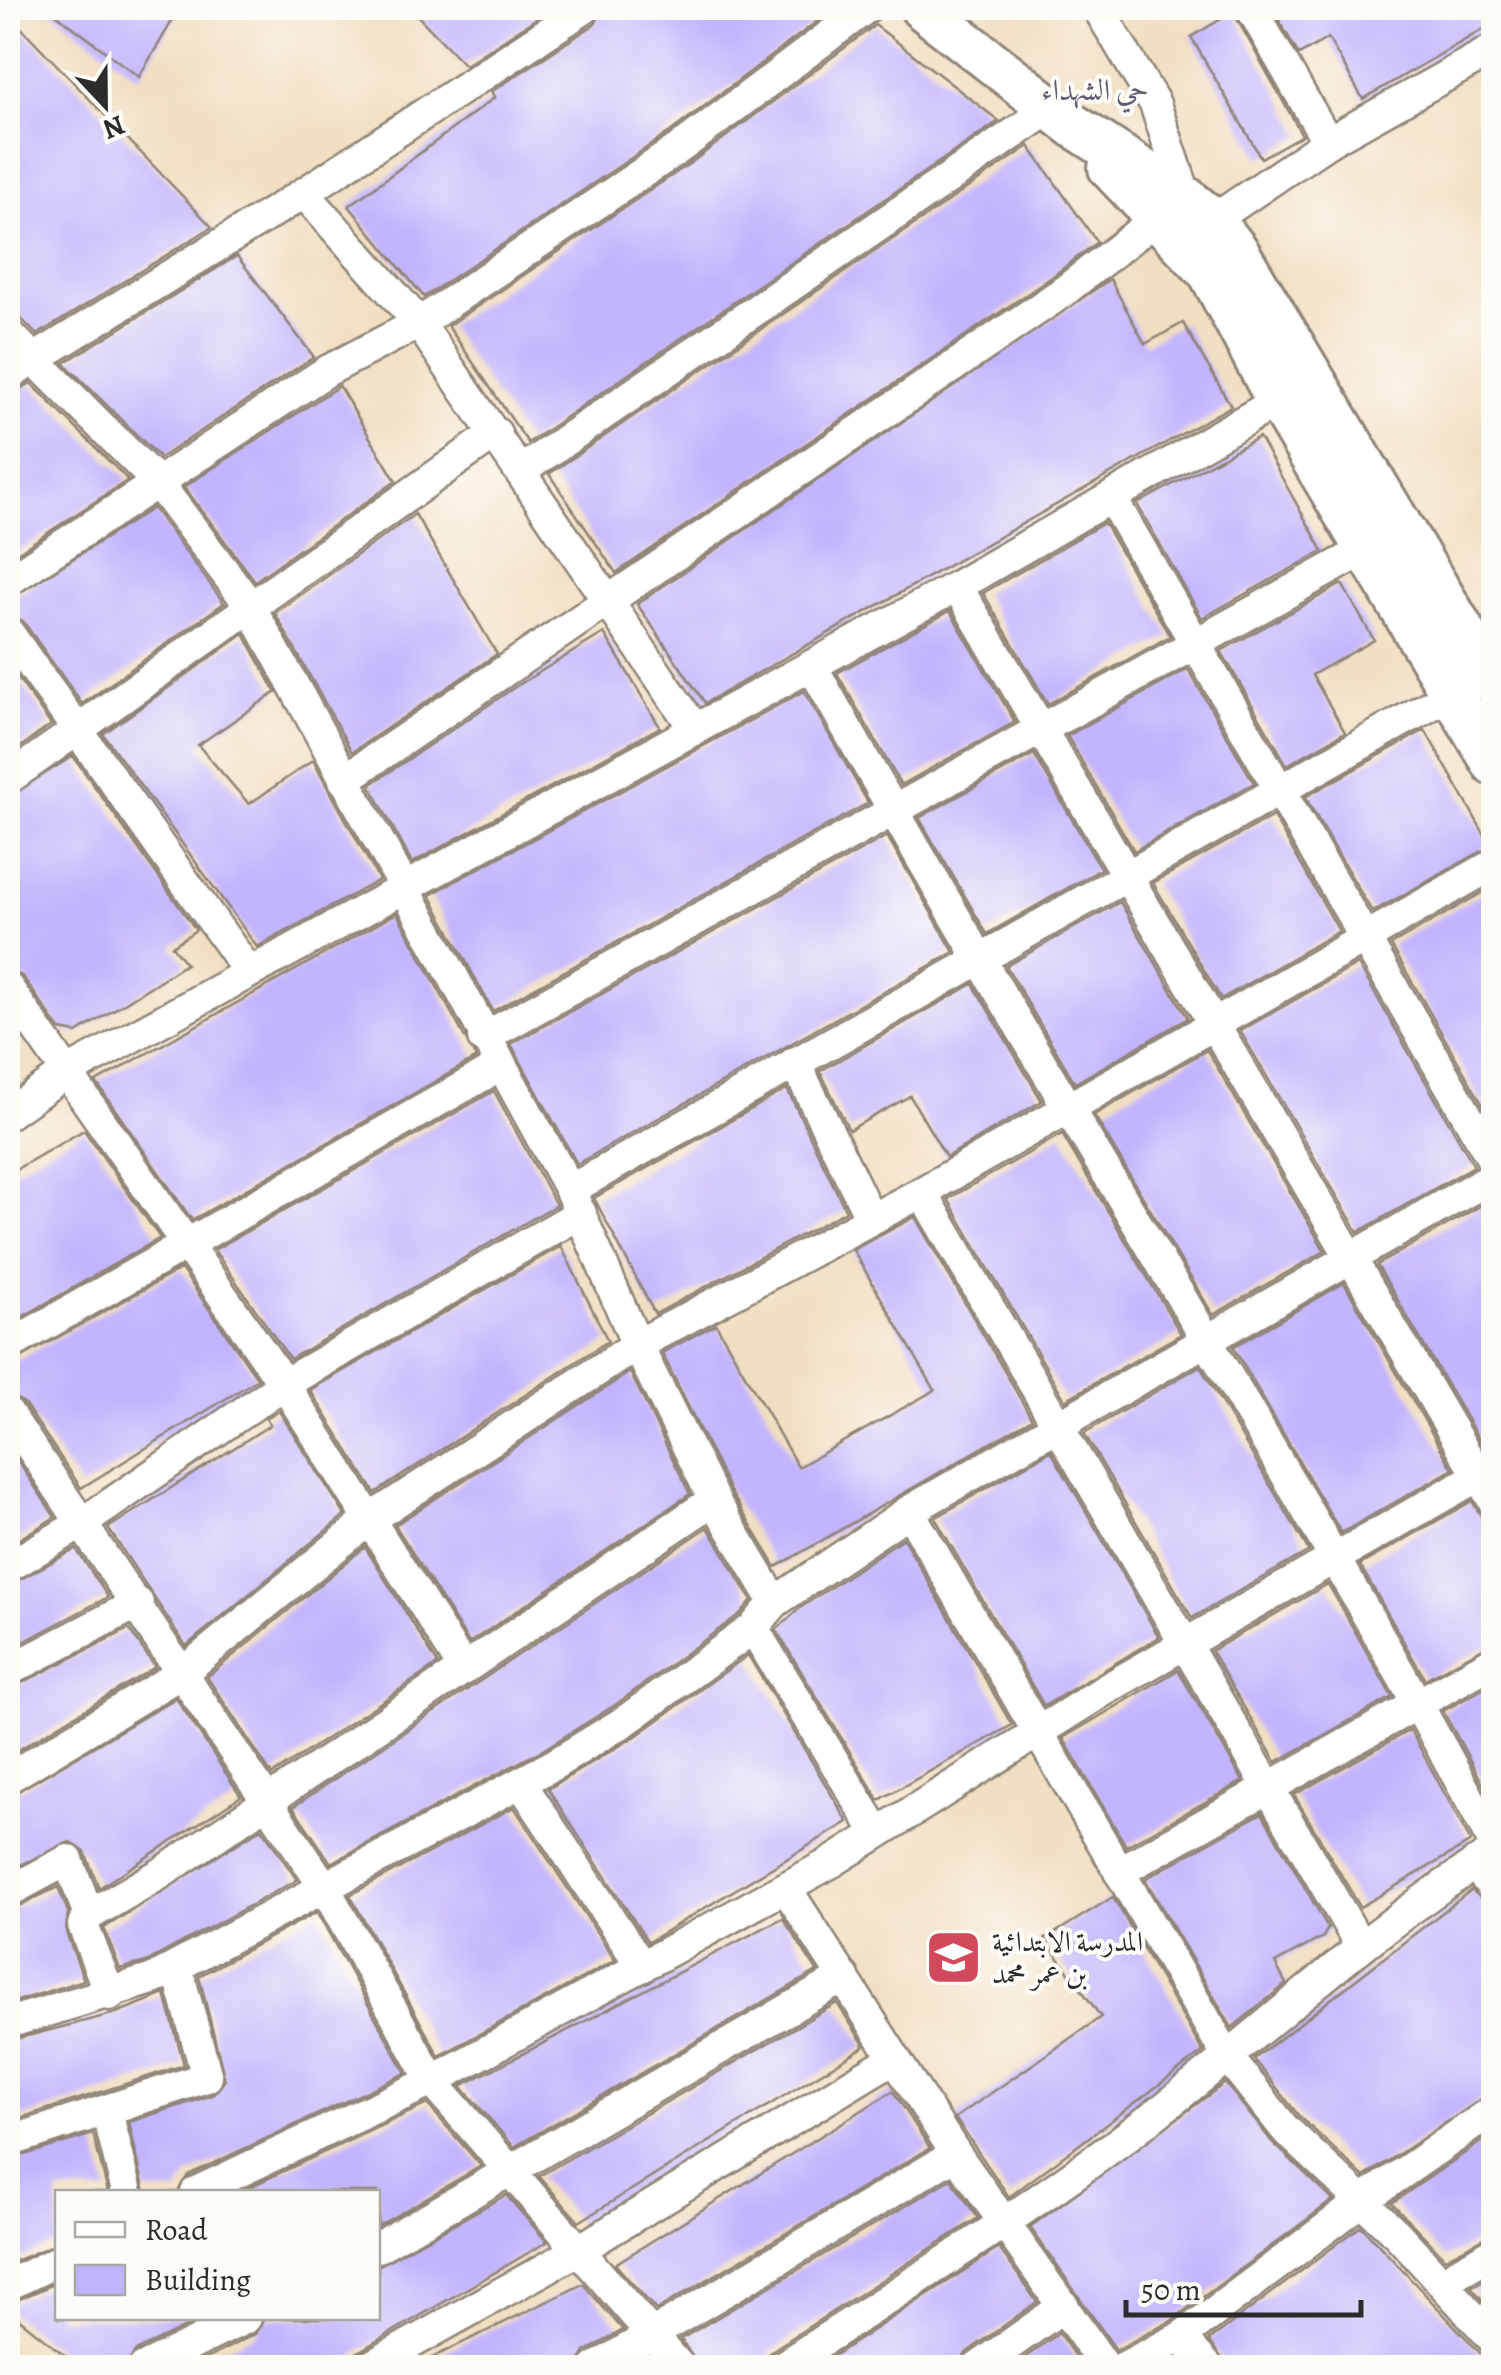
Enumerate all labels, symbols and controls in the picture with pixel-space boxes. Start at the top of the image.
north arrow [55,55,155,155]
district label: حي الشهداء [1041,70,1149,114]
text: N [97,106,131,149]
place label: المدرسة الابتدائية بن عمر محمد [992,1923,1143,1993]
school or university icon: المدرسة الابتدائية بن عمر محمد [923,1928,983,1988]
legend [55,2190,380,2320]
text: Road [145,2210,208,2250]
scale bar [1126,2255,1361,2317]
text: Building [145,2260,251,2300]
text: 50 m [1141,2270,1201,2310]

